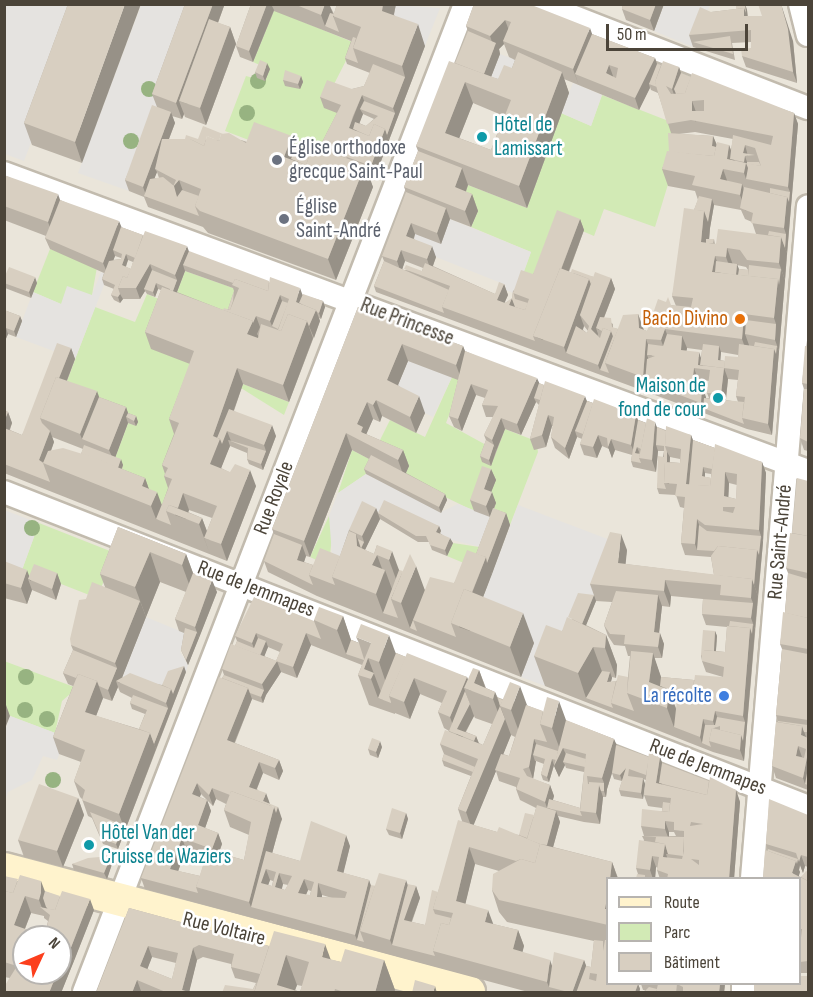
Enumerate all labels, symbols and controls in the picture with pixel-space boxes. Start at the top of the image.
scale bar [609,12,752,50]
text: 50 m [617,24,647,45]
place label: Hôtel de Lamissart [494,112,563,162]
marker: Hôtel de Lamissart [475,130,489,144]
place label: Église orthodoxe grecque Saint-Paul [289,135,423,185]
marker: Église orthodoxe grecque Saint-Paul [270,153,284,167]
place label: Église Saint-André [296,194,381,244]
marker: Église Saint-André [277,212,291,226]
street label: Rue Princesse [357,293,457,351]
place label: Bacio Divino [642,306,728,332]
marker: Bacio Divino [733,312,747,326]
place label: Maison de fond de cour [618,373,706,423]
marker: Maison de fond de cour [711,391,725,405]
street label: Rue Royale [249,458,299,538]
street label: Rue Saint-André [762,483,798,601]
street label: Rue de Jemmapes [194,555,318,623]
place label: La récolte [643,683,712,709]
marker: La récolte [717,689,731,703]
street label: Rue de Jemmapes [646,733,770,801]
place label: Hôtel Van der Cruisse de Waziers [101,820,231,870]
marker: Hôtel Van der Cruisse de Waziers [82,838,96,852]
legend [606,877,801,985]
text: Route [664,892,700,913]
street label: Rue Voltaire [180,907,268,951]
text: Parc [664,922,690,943]
north arrow [12,925,72,985]
text: N [44,934,64,953]
text: Bâtiment [664,952,720,973]

